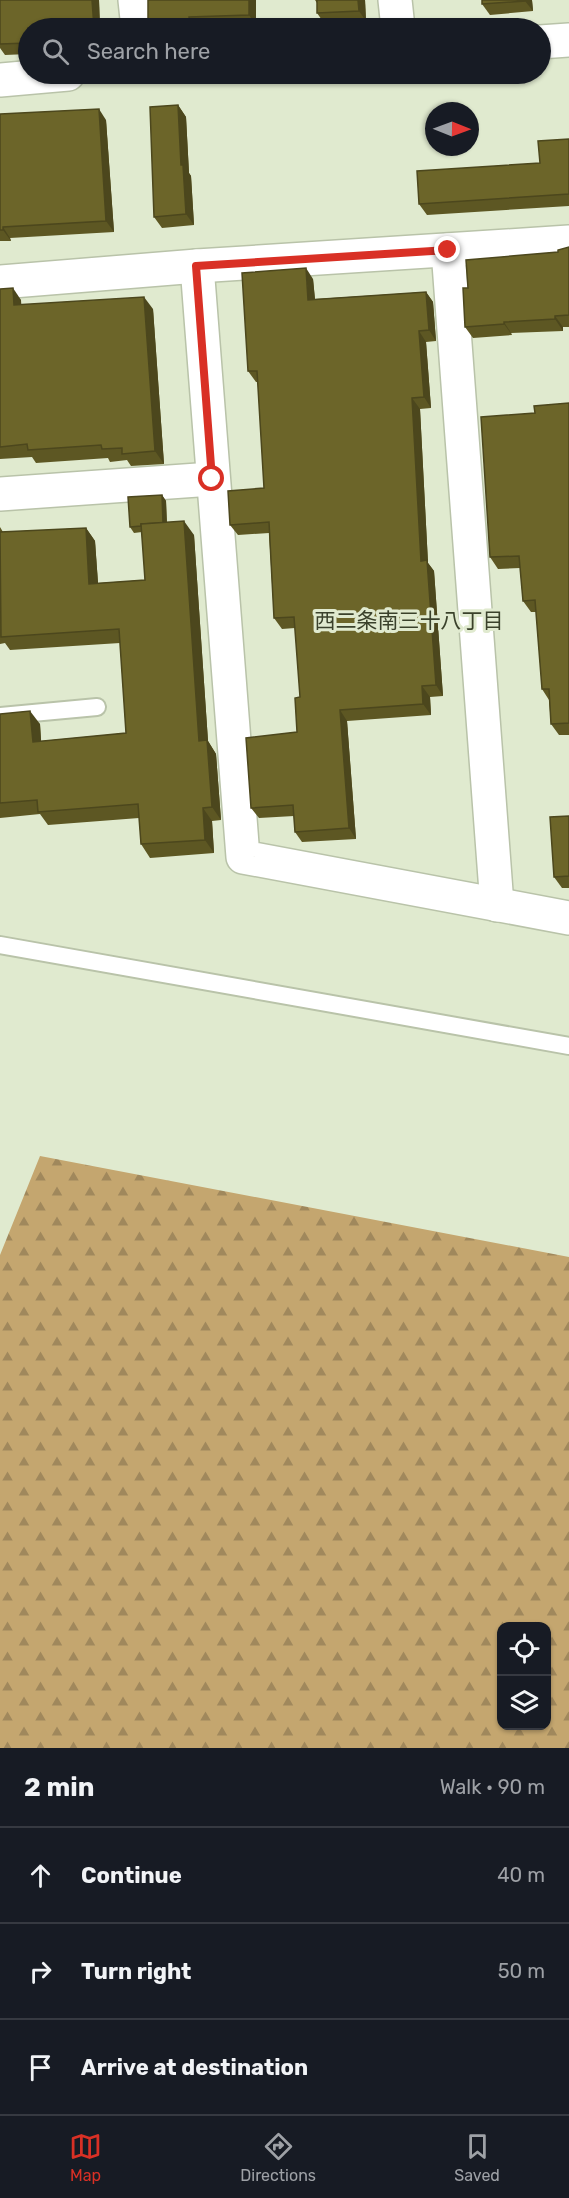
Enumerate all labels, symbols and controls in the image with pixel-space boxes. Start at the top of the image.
search box [18,18,551,84]
icon: search [39,35,72,68]
text: Search here [87,38,210,65]
north arrow [425,102,479,156]
route end [434,236,460,262]
route start [198,465,224,491]
district label: 西二条南三十八丁目 [315,608,504,633]
map controls [497,1622,551,1730]
button: locate [497,1622,551,1676]
button: layers [497,1676,551,1730]
text: 2 min [24,1772,94,1803]
text: Walk · 90 m [440,1775,545,1799]
icon: ahead [24,1859,57,1892]
text: Continue [81,1862,182,1889]
text: 40 m [497,1863,545,1887]
icon: right [24,1955,57,1988]
text: Turn right [81,1958,191,1985]
text: 50 m [498,1959,545,1983]
icon: arrive [24,2051,57,2084]
text: Arrive at destination [81,2054,308,2081]
tab: Map [69,2130,102,2185]
tab: Directions [240,2130,316,2185]
tab: Saved [454,2130,500,2185]

